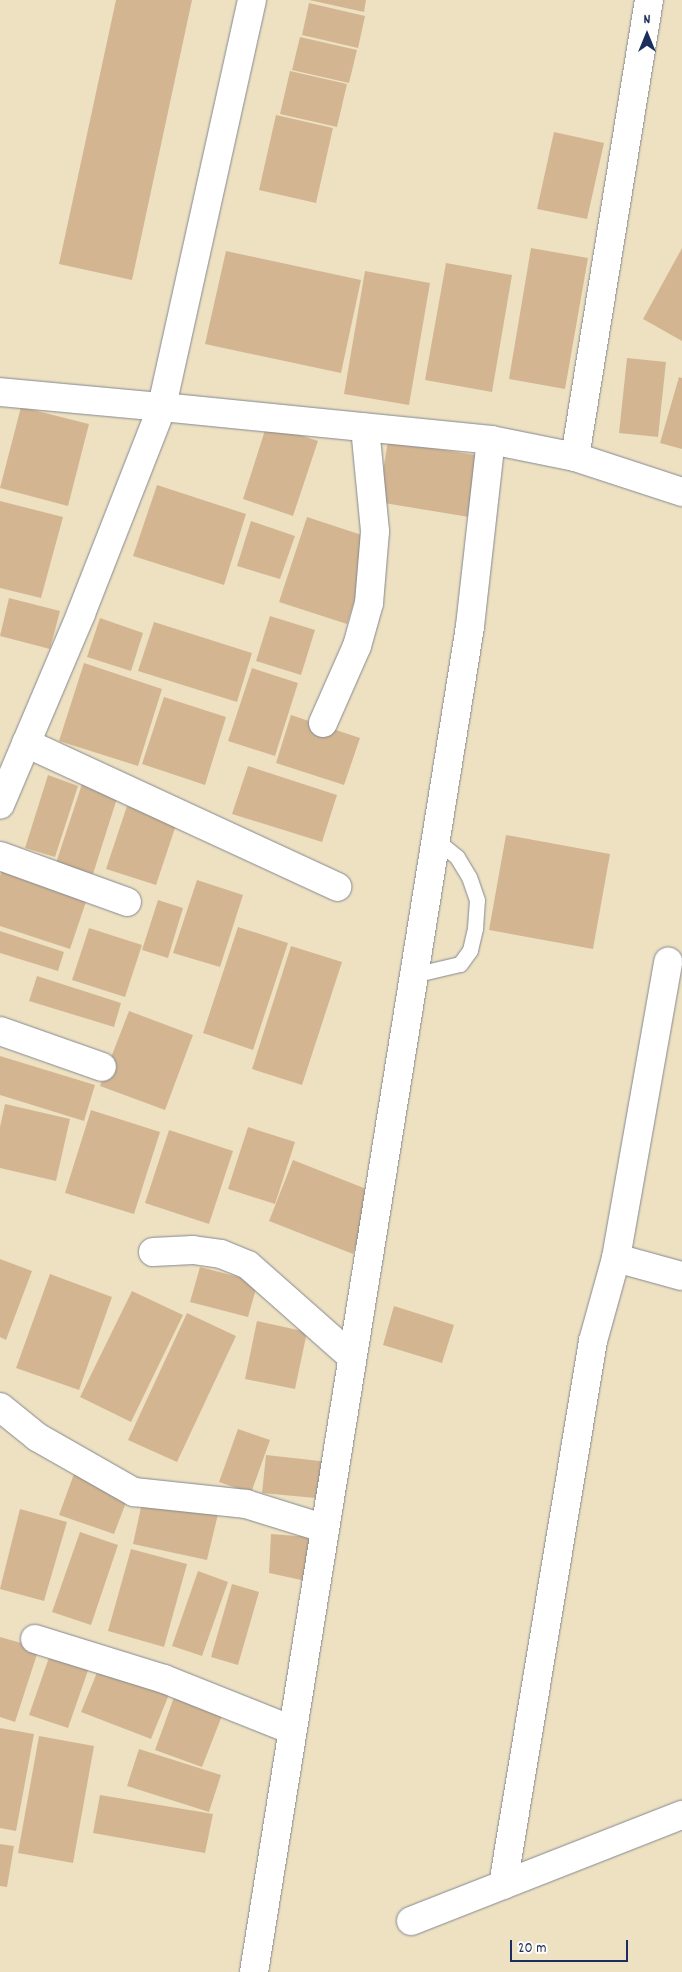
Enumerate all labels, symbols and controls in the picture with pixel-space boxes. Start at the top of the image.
north arrow [622,10,672,60]
text: N [644,10,650,30]
scale bar [512,1930,630,1962]
text: 20 m [518,1938,546,1960]

